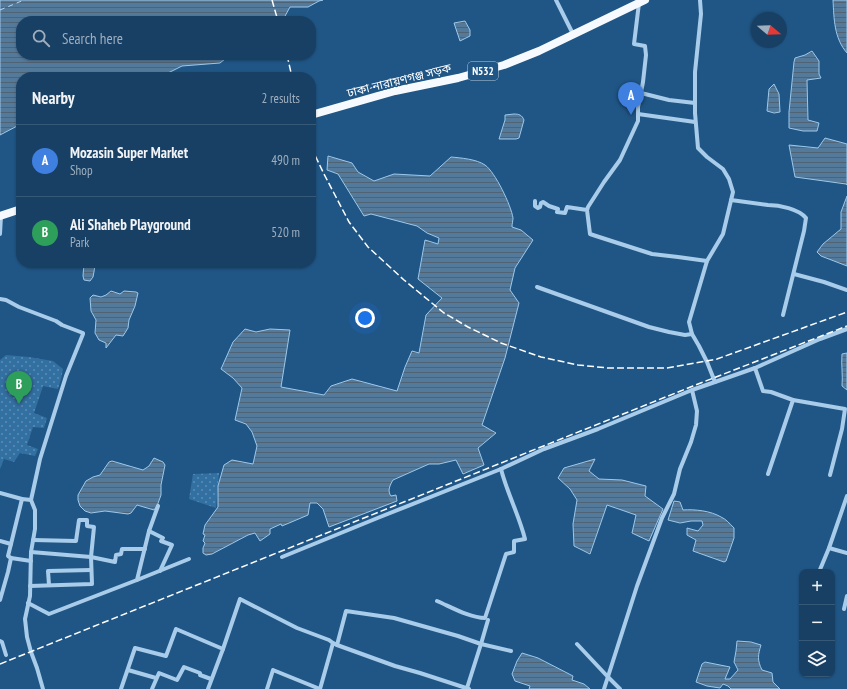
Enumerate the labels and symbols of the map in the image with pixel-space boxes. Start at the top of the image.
north arrow [751,12,787,48]
street label: ঢাকা-নারায়ণগঞ্জ সড়ক [344,60,453,100]
road number: N532 [468,62,498,80]
pin: A [618,82,644,115]
your location [355,308,375,328]
pin: B [6,371,32,404]

